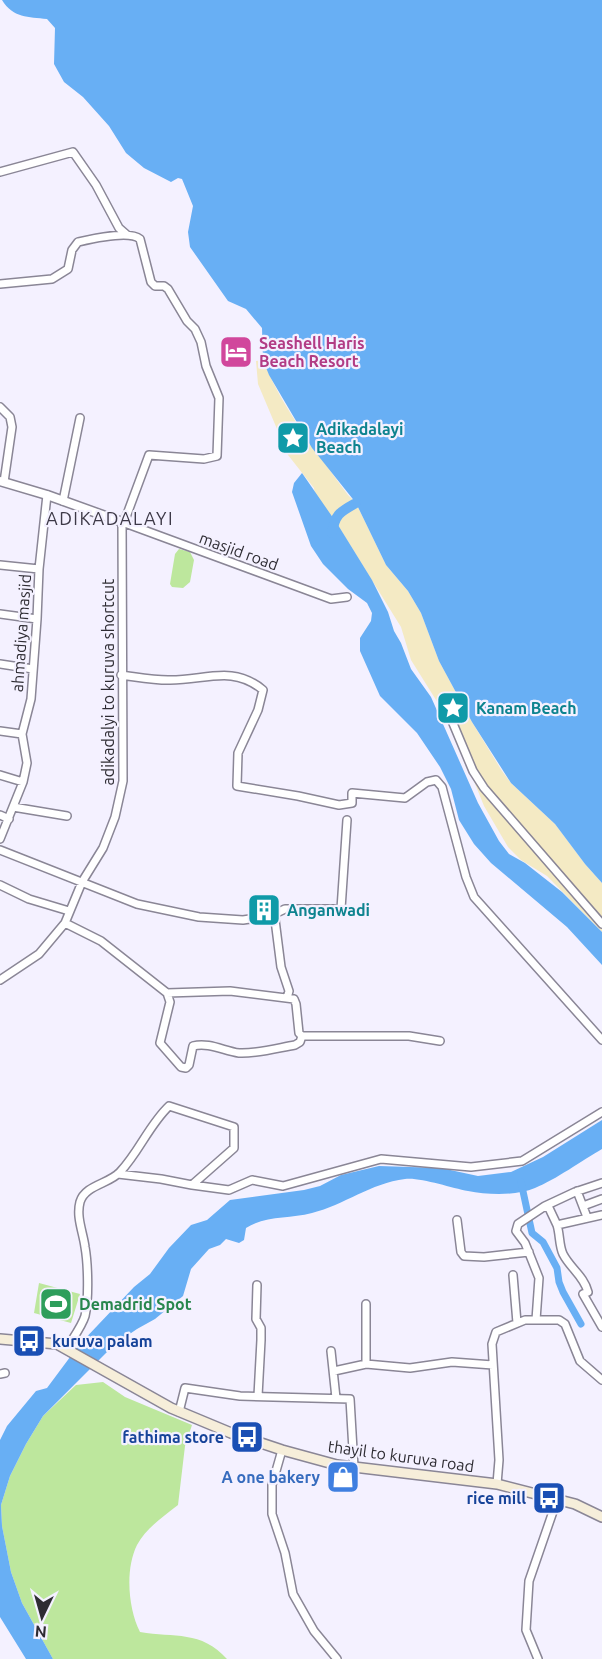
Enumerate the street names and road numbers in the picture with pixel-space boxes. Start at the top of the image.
street label: masjid road [197,528,281,574]
street label: ahmadiya masjid [8,573,34,693]
street label: adikadalyi to kuruva shortcut [99,578,117,785]
street label: thayil to kuruva road [327,1437,475,1475]

